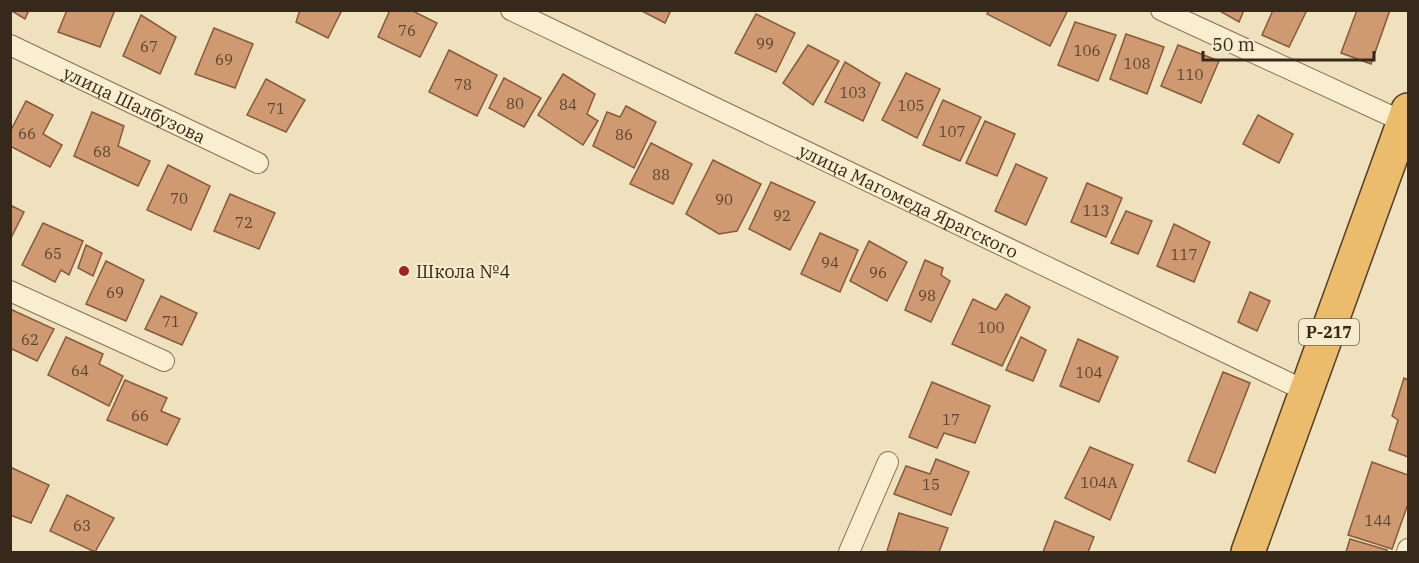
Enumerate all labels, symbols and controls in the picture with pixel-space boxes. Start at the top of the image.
house number: 76 [398,21,416,40]
scale bar [1203,24,1374,62]
text: 50 m [1212,33,1255,56]
house number: 99 [756,34,774,53]
house number: 67 [140,37,158,56]
house number: 106 [1073,41,1101,60]
house number: 69 [215,50,233,69]
house number: 108 [1123,54,1151,73]
street label: улица Шалбузова [60,61,210,148]
house number: 110 [1176,65,1204,84]
house number: 78 [454,75,472,94]
house number: 103 [839,83,867,102]
house number: 80 [506,94,524,113]
house number: 84 [559,95,577,114]
house number: 105 [897,96,925,115]
house number: 71 [267,99,285,118]
house number: 107 [938,122,966,141]
house number: 66 [18,124,36,143]
house number: 86 [615,125,633,144]
street label: улица Магомеда Ярагского [795,138,1022,263]
house number: 68 [93,142,111,161]
house number: 88 [652,165,670,184]
house number: 70 [170,189,188,208]
house number: 90 [715,190,733,209]
house number: 113 [1082,201,1110,220]
house number: 92 [773,206,791,225]
house number: 72 [235,213,253,232]
house number: 65 [44,244,62,263]
house number: 117 [1170,245,1198,264]
house number: 94 [821,253,839,272]
place label: Школа №4 [416,260,510,283]
house number: 96 [869,263,887,282]
marker: Школа №4 [397,264,411,278]
house number: 69 [106,283,124,302]
house number: 98 [918,286,936,305]
house number: 71 [162,312,180,331]
house number: 100 [977,318,1005,337]
road number: Р-217 [1299,319,1359,345]
house number: 62 [21,330,39,349]
house number: 64 [71,361,89,380]
house number: 104 [1075,363,1103,382]
house number: 66 [131,406,149,425]
house number: 17 [942,410,960,429]
house number: 104А [1080,473,1118,492]
house number: 15 [922,475,940,494]
house number: 144 [1364,511,1392,530]
house number: 63 [73,516,91,535]

